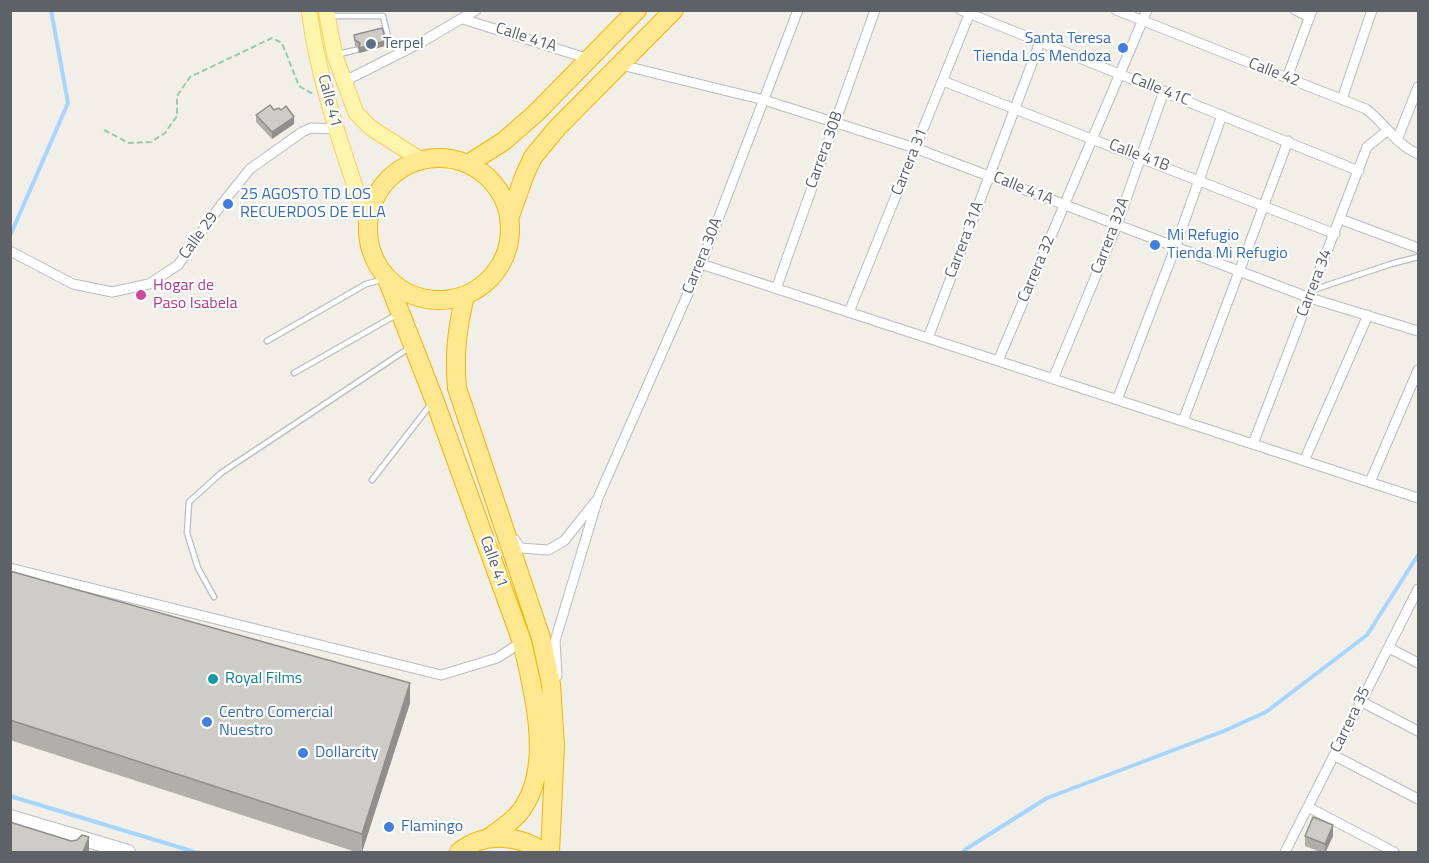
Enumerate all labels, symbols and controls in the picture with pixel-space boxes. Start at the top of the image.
street label: Calle 41A [493,19,559,57]
place label: Santa Teresa Tienda Los Mendoza [973,29,1111,67]
place label: Terpel [383,34,424,54]
marker: Terpel [364,37,378,51]
marker: Santa Teresa Tienda Los Mendoza [1116,41,1130,55]
street label: Calle 42 [1246,54,1302,92]
street label: Calle 41C [1128,69,1192,111]
street label: Calle 41 [313,73,345,129]
street label: Carrera 30B [802,109,848,191]
street label: Carrera 31 [888,126,932,198]
street label: Calle 41B [1106,136,1172,176]
street label: Calle 41A [990,168,1056,210]
place label: 25 AGOSTO TD LOS RECUERDOS DE ELLA [240,185,386,223]
street label: Carrera 32A [1088,195,1134,277]
marker: 25 AGOSTO TD LOS RECUERDOS DE ELLA [221,197,235,211]
street label: Carrera 31A [942,199,988,281]
street label: Calle 29 [175,209,223,263]
street label: Carrera 30A [679,215,727,297]
place label: Mi Refugio Tienda Mi Refugio [1167,226,1288,264]
street label: Carrera 32 [1014,233,1060,305]
marker: Mi Refugio Tienda Mi Refugio [1148,238,1162,252]
street label: Carrera 34 [1293,247,1337,319]
place label: Hogar de Paso Isabela [153,276,237,314]
marker: Hogar de Paso Isabela [134,288,148,302]
street label: Calle 41 [475,534,511,590]
place label: Royal Films [225,669,302,689]
marker: Royal Films [206,672,220,686]
street label: Carrera 35 [1327,684,1375,756]
place label: Centro Comercial Nuestro [219,703,333,741]
marker: Centro Comercial Nuestro [200,715,214,729]
place label: Dollarcity [315,743,378,763]
marker: Dollarcity [296,746,310,760]
place label: Flamingo [401,817,463,837]
marker: Flamingo [382,820,396,834]

